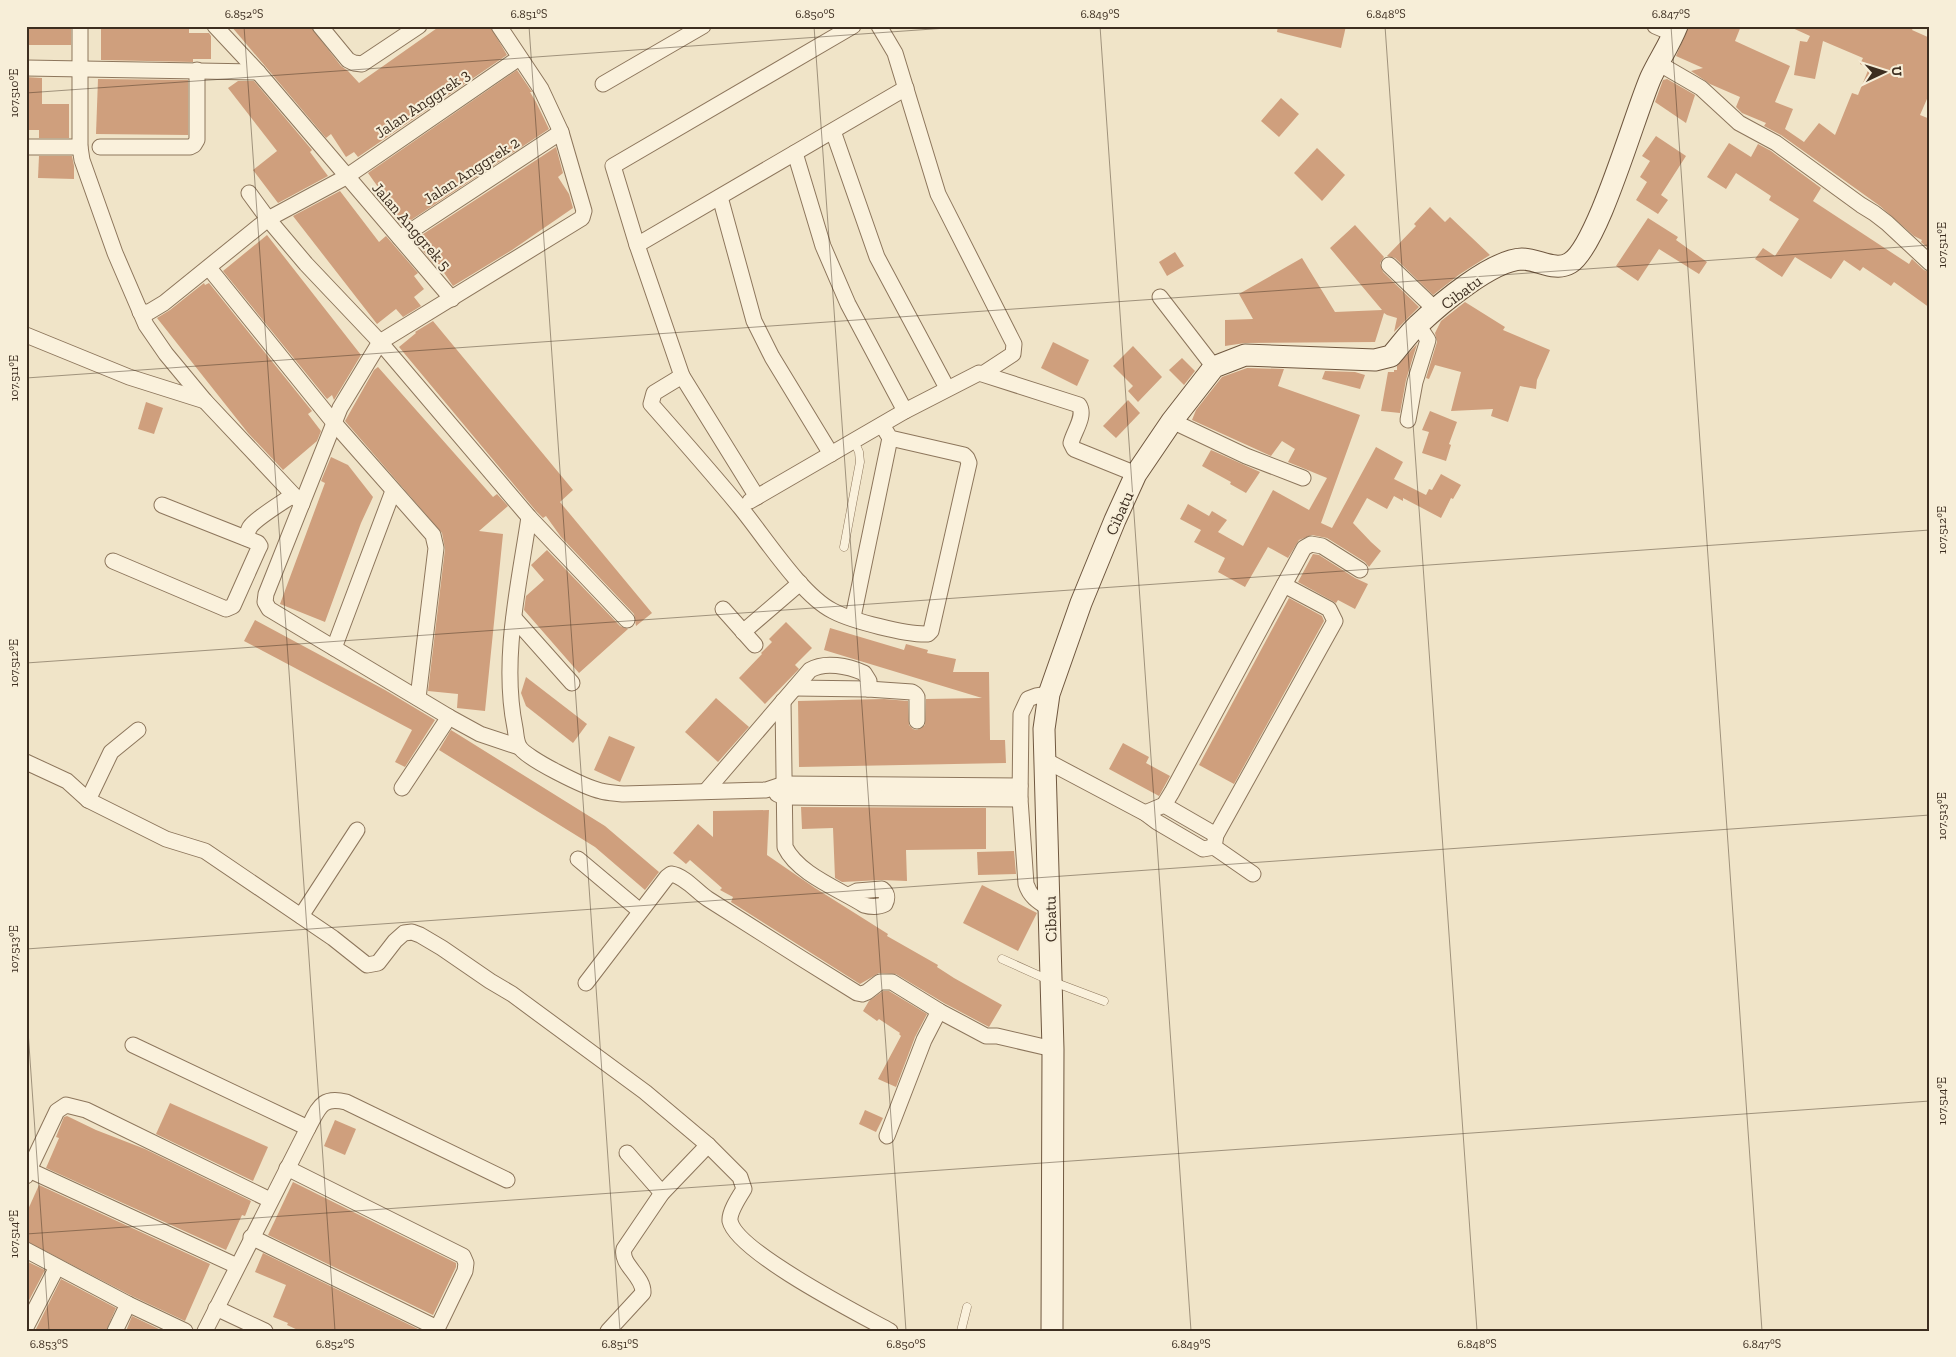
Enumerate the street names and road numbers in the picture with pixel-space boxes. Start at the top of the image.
street label: Jalan Anggrek 3 [371,65,473,142]
street label: Jalan Anggrek 2 [420,132,523,208]
street label: Jalan Anggrek 5 [368,178,455,274]
street label: Cibatu [1437,271,1485,314]
street label: Cibatu [1101,488,1137,538]
street label: Cibatu [1041,896,1060,942]

